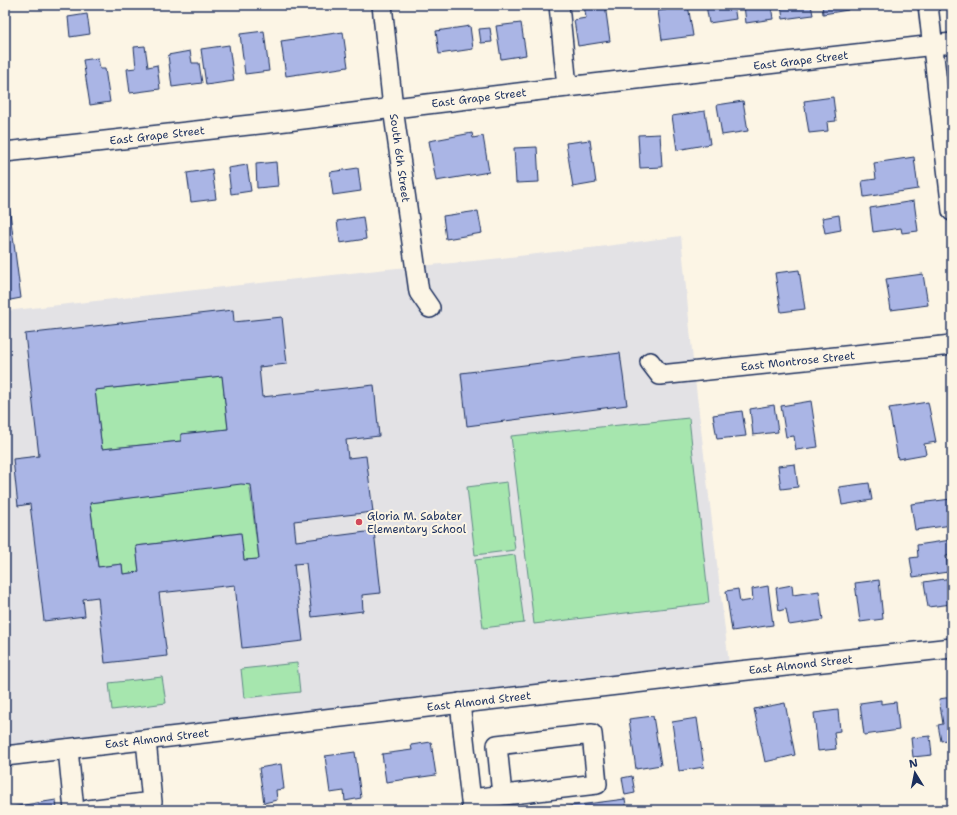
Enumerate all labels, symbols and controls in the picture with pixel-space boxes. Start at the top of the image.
street label: East Grape Street [752,48,849,74]
street label: East Grape Street [431,85,527,111]
street label: South 6th Street [386,113,413,203]
street label: East Grape Street [109,123,206,148]
street label: East Montrose Street [740,348,856,375]
place label: Gloria M. Sabater Elementary School [367,509,467,537]
marker: Gloria M. Sabater Elementary School [354,517,364,527]
street label: East Almond Street [748,652,854,678]
street label: East Almond Street [426,688,532,715]
street label: East Almond Street [104,725,210,752]
north arrow [895,753,935,793]
text: N [908,755,919,772]

